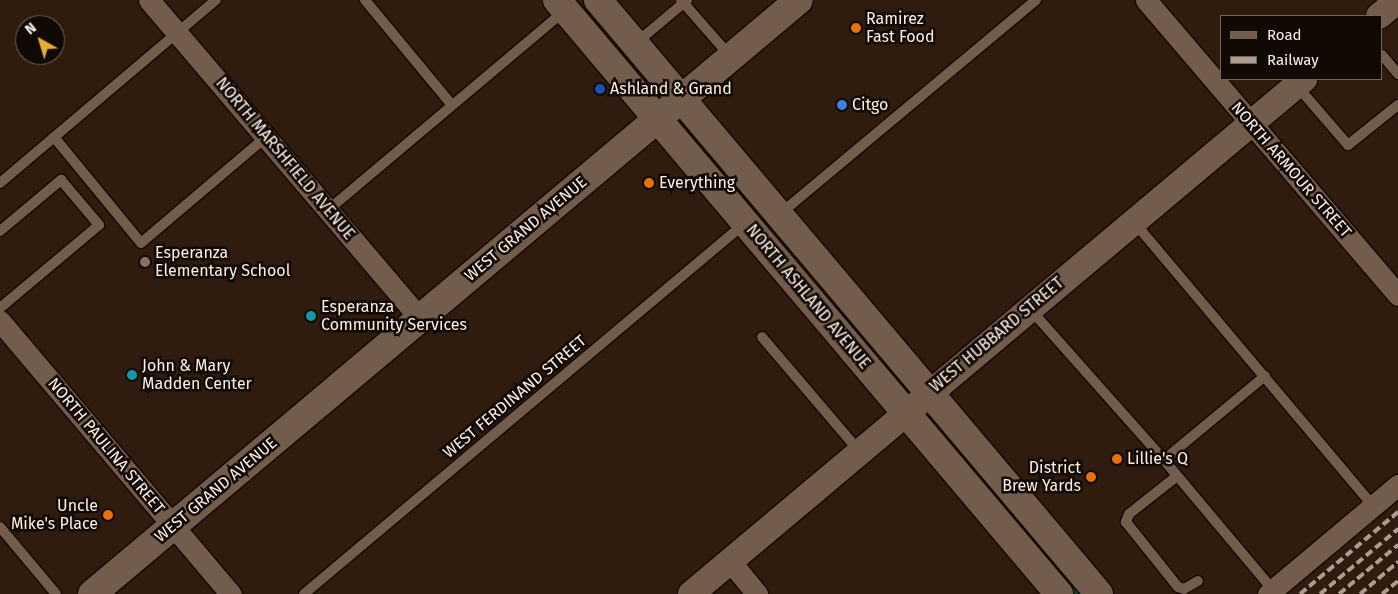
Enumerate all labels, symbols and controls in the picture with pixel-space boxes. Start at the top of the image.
place label: Ramirez Fast Food [866,9,934,47]
north arrow [15,15,65,65]
legend [1220,15,1383,80]
text: N [22,19,40,38]
marker: Ramirez Fast Food [850,22,862,34]
text: Road [1267,26,1302,44]
text: Railway [1267,51,1319,69]
street label: NORTH MARSHFIELD AVENUE [212,74,358,244]
place label: Ashland & Grand [610,79,732,99]
marker: Ashland & Grand [594,83,606,95]
place label: Citgo [852,95,888,115]
street label: NORTH ARMOUR STREET [1227,98,1355,242]
marker: Citgo [836,99,848,111]
street label: WEST GRAND AVENUE [461,172,591,286]
place label: Everything [659,173,735,193]
marker: Everything [643,177,655,189]
street label: NORTH ASHLAND AVENUE [742,221,874,373]
place label: Esperanza Elementary School [155,243,290,281]
marker: Esperanza Elementary School [139,256,151,268]
street label: WEST HUBBARD STREET [926,274,1068,396]
place label: Esperanza Community Services [321,297,467,335]
marker: Esperanza Community Services [305,310,317,322]
street label: WEST FERDINAND STREET [440,332,590,462]
place label: John & Mary Madden Center [142,356,252,394]
marker: John & Mary Madden Center [126,369,138,381]
street label: NORTH PAULINA STREET [44,374,168,518]
street label: WEST GRAND AVENUE [151,433,281,547]
place label: Lillie's Q [1127,449,1188,469]
marker: Lillie's Q [1111,453,1123,465]
place label: District Brew Yards [1002,458,1081,496]
marker: District Brew Yards [1085,471,1097,483]
place label: Uncle Mike's Place [11,496,98,534]
marker: Uncle Mike's Place [102,509,114,521]

